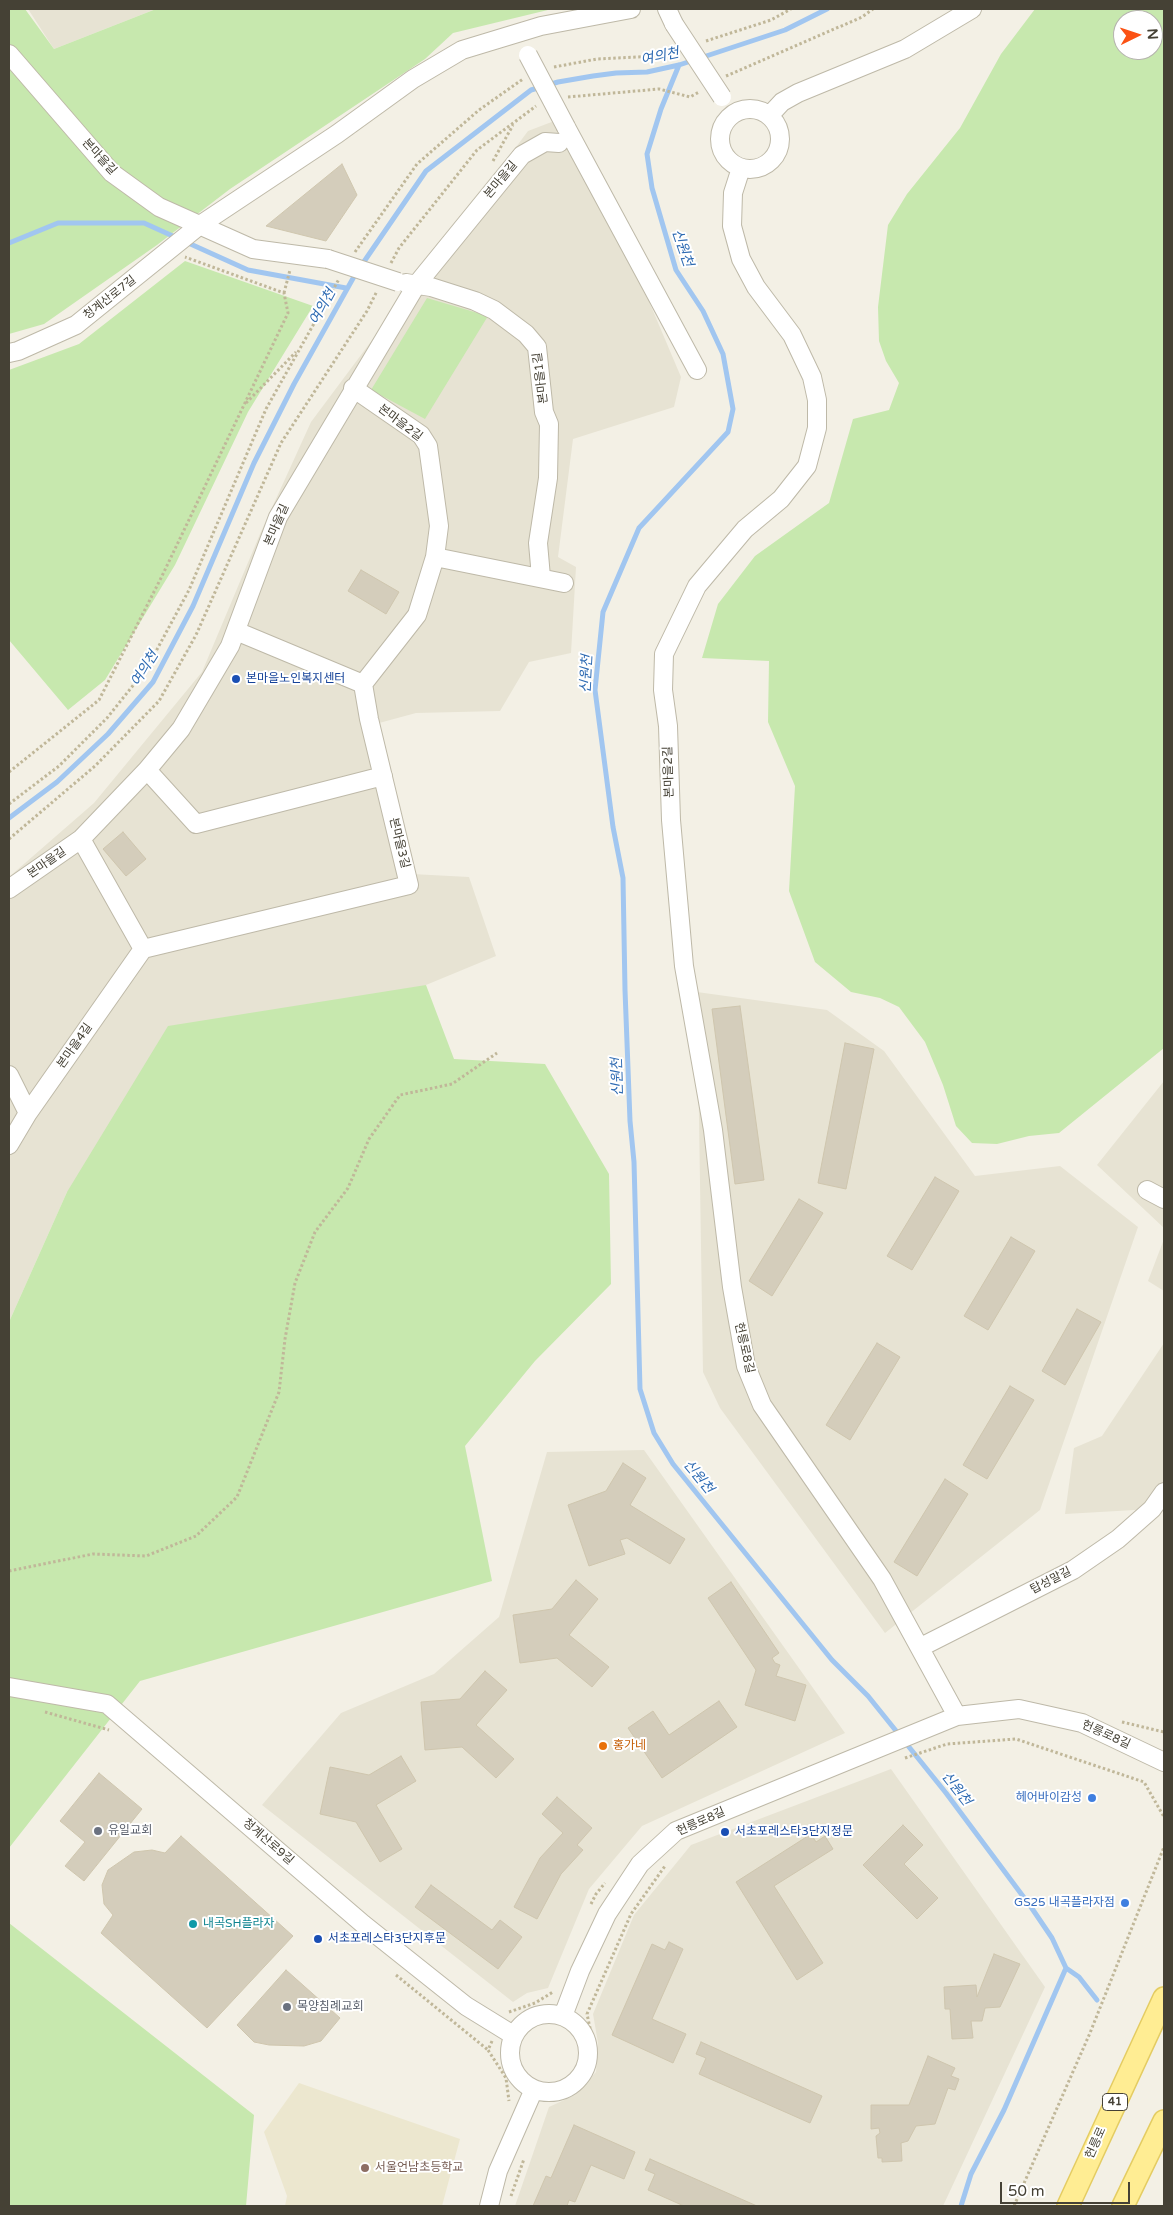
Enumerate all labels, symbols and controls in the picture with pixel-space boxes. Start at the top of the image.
north arrow [1113,10,1163,60]
text: N [1144,28,1161,40]
water label: 여의천 [639,45,681,69]
street label: 본마을길 [79,136,119,178]
street label: 본마을길 [481,158,521,202]
water label: 신원천 [668,227,696,269]
street label: 청계산로7길 [81,273,139,323]
water label: 여의천 [306,286,340,328]
street label: 본마을1길 [531,351,551,405]
street label: 본마을2길 [375,402,425,444]
street label: 본마을길 [261,502,293,548]
water label: 여의천 [128,648,162,690]
water label: 신원천 [578,654,596,694]
place label: 본마을노인복지센터 [246,672,345,686]
marker: 본마을노인복지센터 [230,673,242,685]
street label: 본마을2길 [661,746,677,798]
street label: 본마을3길 [386,816,412,870]
street label: 본마을길 [25,844,69,882]
street label: 본마을4길 [54,1021,96,1071]
water label: 신원천 [609,1057,627,1097]
street label: 헌릉로8길 [731,1321,757,1375]
water label: 신원천 [679,1457,717,1497]
street label: 탑성말길 [1028,1565,1074,1597]
street label: 헌릉로8길 [1079,1718,1133,1752]
place label: 홍가네 [613,1739,646,1753]
marker: 홍가네 [597,1740,609,1752]
water label: 신원천 [937,1769,975,1809]
place label: 헤어바이감성 [1016,1791,1082,1805]
marker: 헤어바이감성 [1086,1792,1098,1804]
street label: 헌릉로8길 [674,1805,728,1839]
street label: 청계산로9길 [240,1816,296,1868]
place label: 유일교회 [108,1824,152,1838]
marker: 유일교회 [92,1825,104,1837]
place label: 서초포레스타3단지정문 [735,1825,853,1839]
marker: 서초포레스타3단지정문 [719,1826,731,1838]
place label: GS25 내곡플라자점 [1014,1896,1115,1910]
marker: GS25 내곡플라자점 [1119,1897,1131,1909]
place label: 내곡SH플라자 [203,1917,275,1931]
marker: 내곡SH플라자 [187,1918,199,1930]
place label: 서초포레스타3단지후문 [328,1932,446,1946]
marker: 서초포레스타3단지후문 [312,1933,324,1945]
place label: 목양침례교회 [297,2000,363,2014]
marker: 목양침례교회 [281,2001,293,2013]
road number: 41 [1102,2094,1128,2110]
street label: 헌릉로 [1083,2125,1109,2161]
place label: 서울언남초등학교 [375,2161,463,2175]
marker: 서울언남초등학교 [359,2162,371,2174]
scale bar [1003,2172,1133,2204]
text: 50 m [1008,2182,1045,2200]

